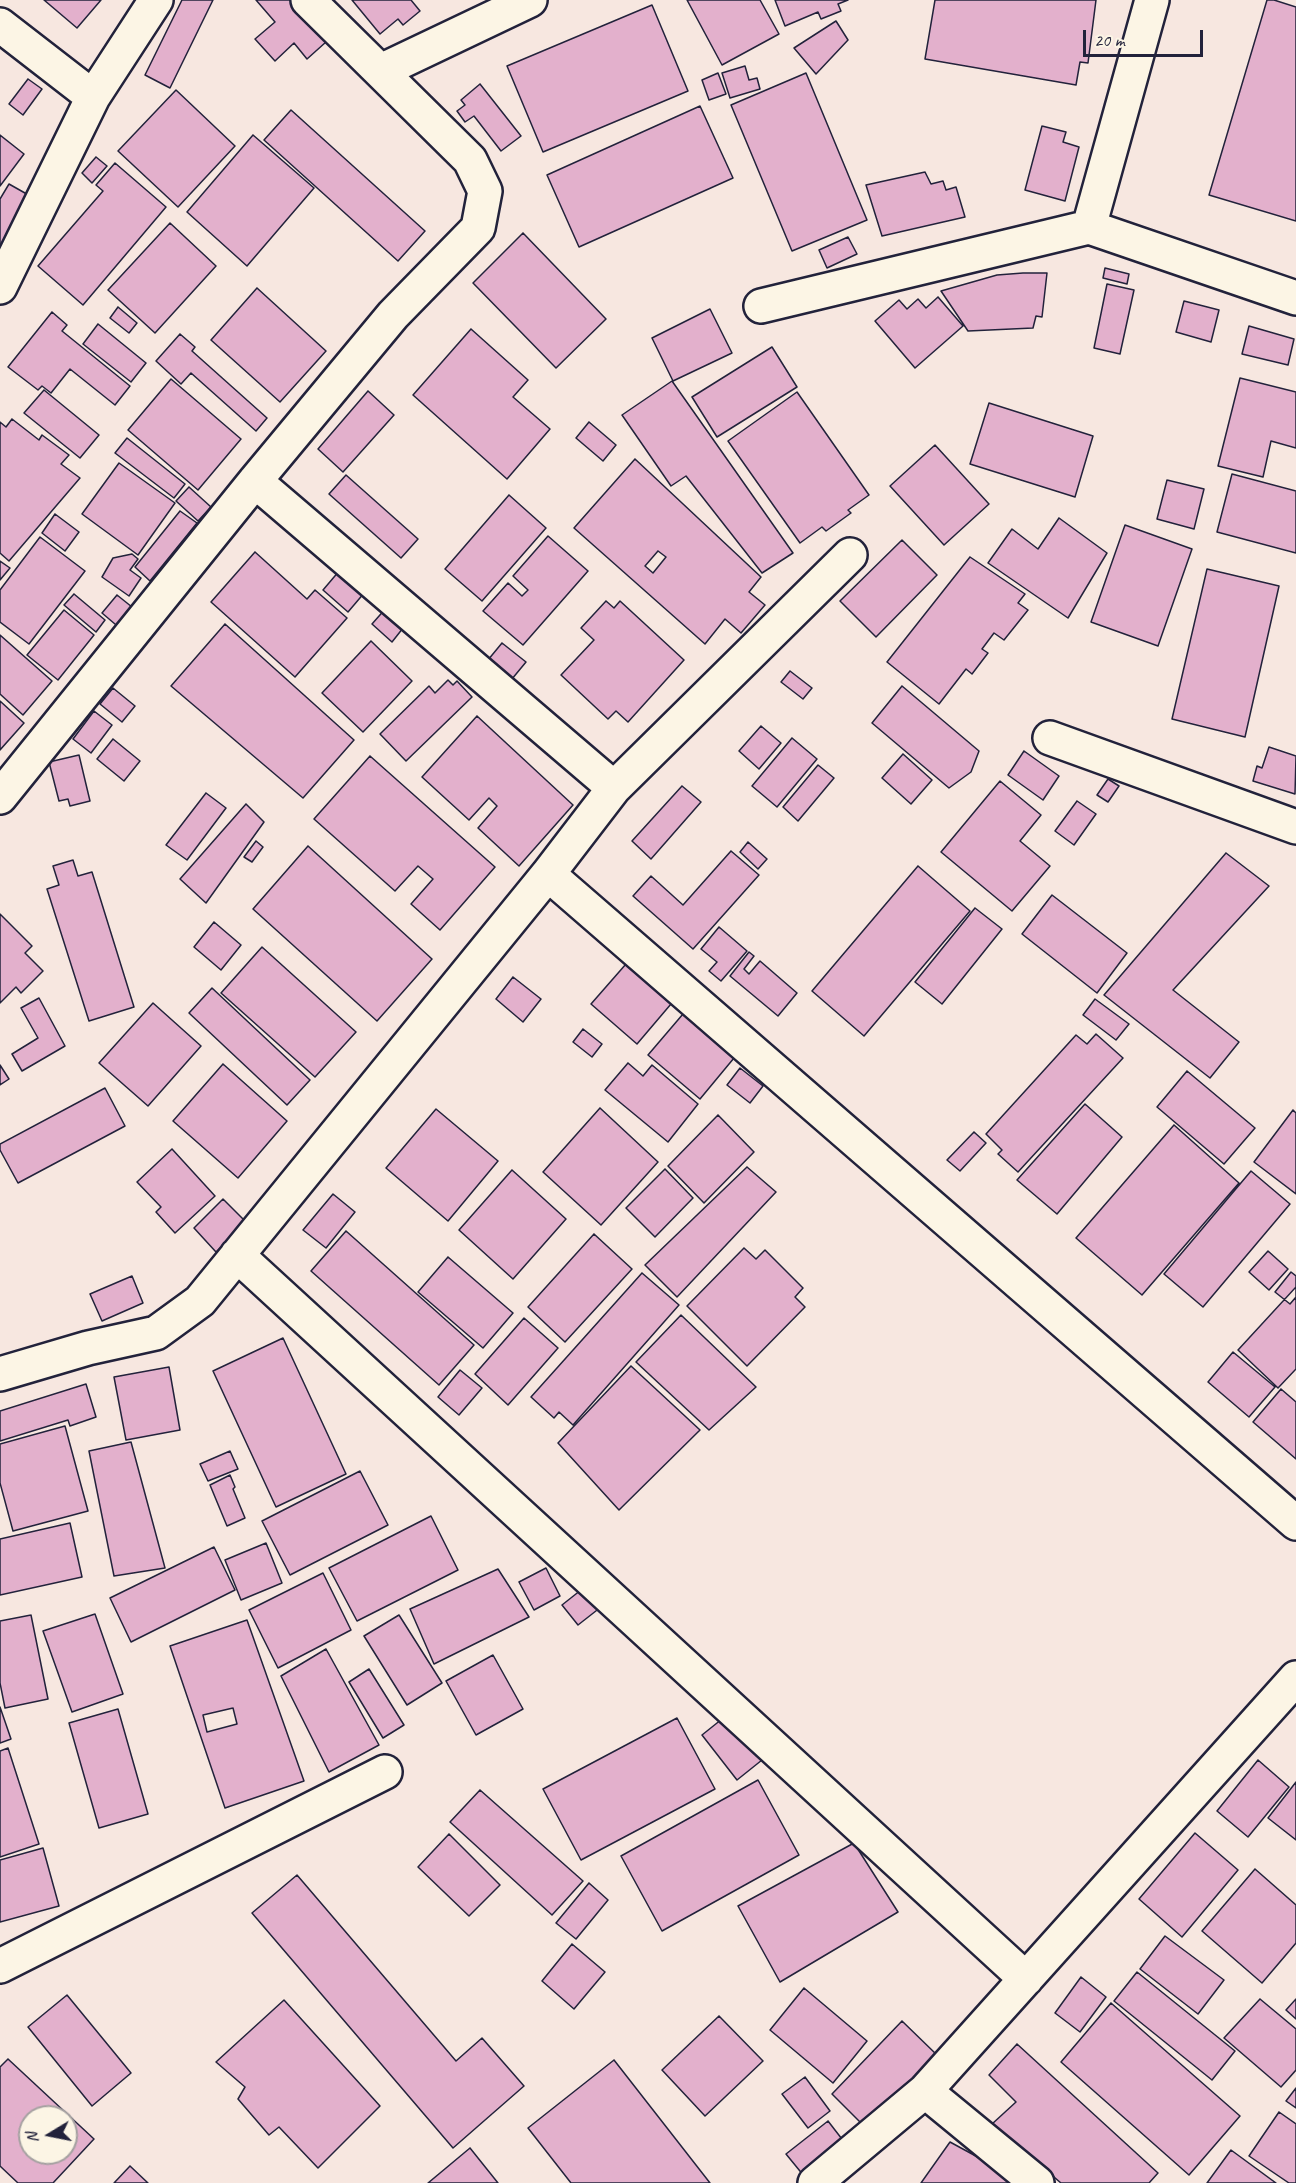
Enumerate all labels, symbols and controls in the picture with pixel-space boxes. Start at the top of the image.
scale bar [1086,18,1206,56]
text: 20 m [1094,29,1125,51]
north arrow [18,2105,78,2165]
text: N [22,2131,43,2144]

